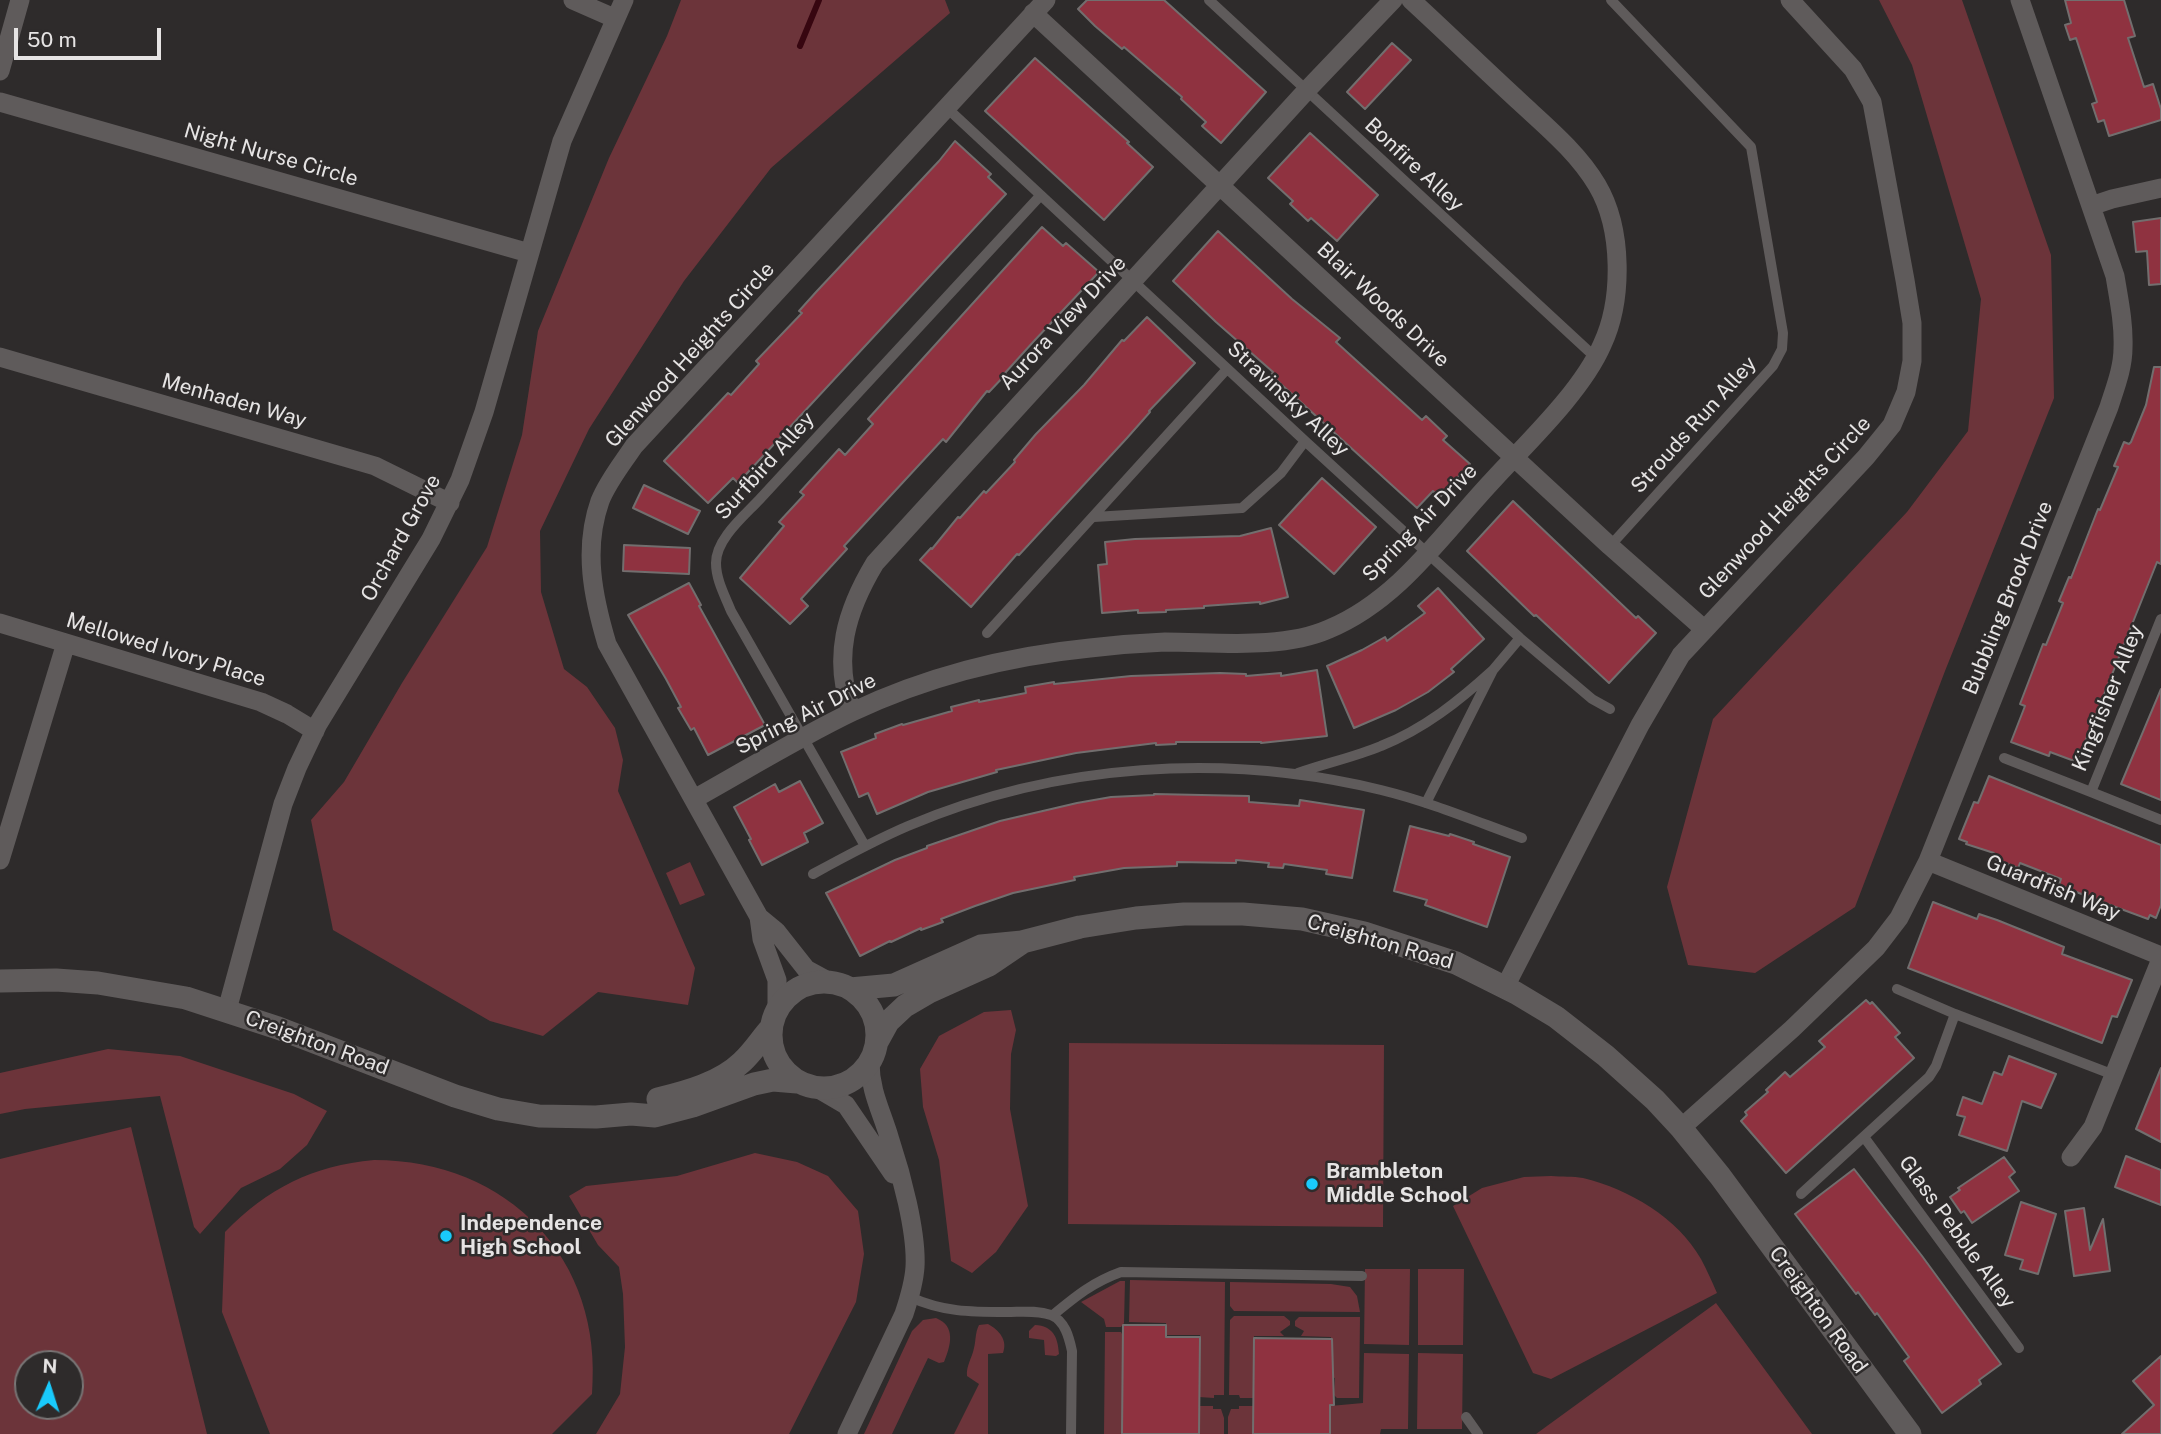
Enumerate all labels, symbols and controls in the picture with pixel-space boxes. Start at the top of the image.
scale bar [18,14,164,58]
text: 50 m [27,27,77,52]
street label: Bonfire Alley [1359,113,1469,217]
street label: Night Nurse Circle [181,118,361,192]
street label: Blair Woods Drive [1312,237,1454,373]
street label: Aurora View Drive [994,251,1132,395]
street label: Glenwood Heights Circle [600,257,780,453]
street label: Stravinsky Alley [1222,336,1354,462]
street label: Strouds Run Alley [1626,351,1762,499]
street label: Menhaden Way [159,368,309,434]
street label: Surfbird Alley [710,407,820,525]
street label: Glenwood Heights Circle [1694,411,1876,605]
street label: Spring Air Drive [1357,459,1483,587]
street label: Orchard Grove [356,470,446,606]
street label: Bubbling Brook Drive [1958,498,2058,698]
street label: Mellowed Ivory Place [63,608,269,692]
street label: Kingfisher Alley [2067,621,2149,775]
street label: Spring Air Drive [732,668,880,760]
street label: Guardfish Way [1982,850,2124,926]
street label: Creighton Road [1304,909,1456,975]
street label: Creighton Road [242,1005,392,1081]
street label: Glass Pebble Alley [1893,1151,2021,1313]
place label: Brambleton Middle School [1326,1159,1469,1209]
marker: Brambleton Middle School [1304,1176,1320,1192]
place label: Independence High School [460,1211,602,1261]
marker: Independence High School [438,1228,454,1244]
street label: Creighton Road [1763,1242,1873,1378]
north arrow [14,1350,84,1420]
text: N [42,1355,58,1377]

